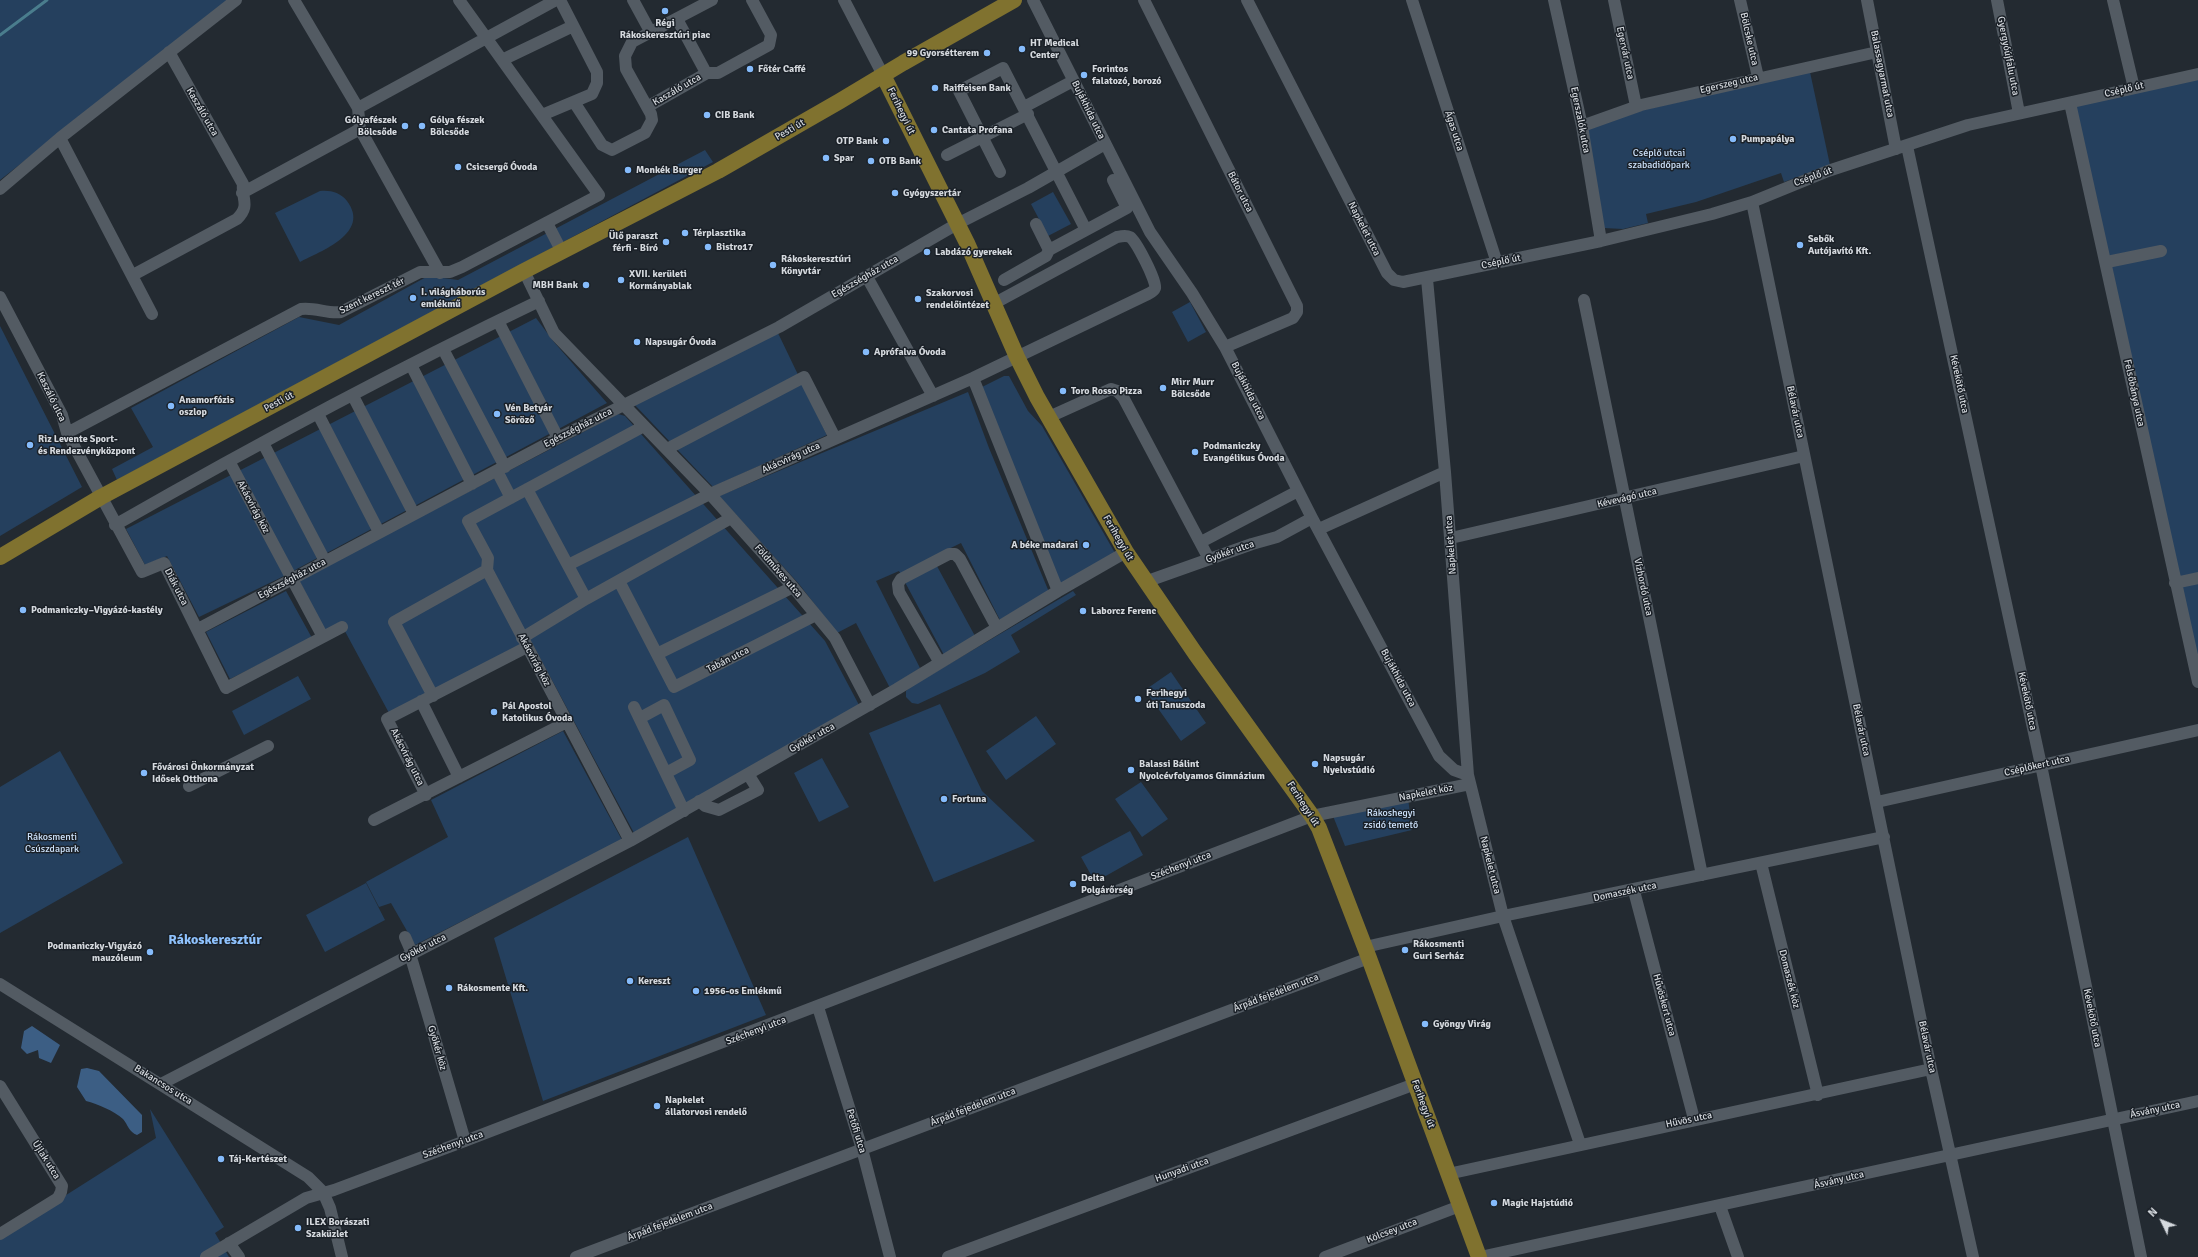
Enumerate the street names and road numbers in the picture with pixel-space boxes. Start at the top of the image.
street label: Bölcske utca [1737,11,1761,67]
street label: Gyergyóújfalu utca [1994,15,2022,97]
street label: Egervár utca [1614,25,1636,81]
street label: Balassagyarmat utca [1868,29,1896,119]
street label: Kaszáló utca [651,71,703,109]
street label: Egerszeg utca [1699,71,1759,97]
street label: Bujákhida utca [1069,79,1107,141]
street label: Cséplő út [2103,80,2145,100]
street label: Kaszáló utca [183,86,221,138]
street label: Ferihegyi út [884,86,918,136]
street label: Egerszalók utca [1568,86,1592,154]
street label: Ágas utca [1442,109,1466,153]
street label: Pesti út [773,117,807,143]
street label: Cséplő út [1792,165,1834,189]
street label: Bátor utca [1225,170,1255,214]
street label: Napkelet utca [1345,200,1383,258]
street label: Cséplő út [1480,252,1522,272]
street label: Egészségház utca [829,253,901,301]
street label: Szent kereszt tér [337,275,407,317]
street label: Kévekötő utca [1947,354,1971,414]
street label: Felsőbánya utca [2121,358,2147,428]
street label: Bujákhida utca [1228,360,1268,422]
street label: Kaszáló utca [34,370,68,424]
street label: Bélavár utca [1784,385,1806,439]
street label: Pesti út [262,389,296,415]
street label: Egészségház utca [542,406,614,450]
street label: Akácvirág utca [760,440,822,476]
street label: Akácvirág köz [234,478,272,536]
street label: Kévevágó utca [1596,485,1658,511]
street label: Ferihegyi út [1100,513,1136,563]
street label: Napkelet utca [1443,515,1459,575]
street label: Gyökér utca [1204,538,1256,566]
street label: Földműves utca [752,542,804,600]
street label: Egészségház utca [256,556,328,602]
street label: Vízhordó utca [1631,557,1655,617]
street label: Diák utca [162,566,190,608]
street label: Akácvirág köz [515,631,553,689]
street label: Tabán utca [705,644,751,676]
street label: Bujákhida utca [1378,647,1418,709]
street label: Kévekötő utca [2015,671,2039,731]
street label: Bélavár utca [1850,703,1872,757]
street label: Gyökér utca [787,721,837,755]
street label: Akácvirág utca [387,726,427,788]
street label: Cséplőkert utca [2003,753,2071,779]
street label: Ferihegyi út [1284,779,1322,829]
street label: Napkelet köz [1398,782,1454,804]
street label: Napkelet utca [1477,835,1503,895]
street label: Széchenyi utca [1149,849,1213,883]
street label: Domaszék utca [1592,879,1658,905]
street label: Gyökér utca [398,931,448,965]
street label: Domaszék köz [1776,948,1802,1010]
street label: Árpád fejedelem utca [1232,971,1320,1015]
street label: Hűvöskert utca [1650,972,1678,1038]
street label: Kévekötő utca [2080,988,2104,1048]
street label: Széchenyi utca [724,1014,788,1048]
street label: Bélavár utca [1916,1020,1938,1074]
street label: Gyökér köz [425,1024,449,1072]
street label: Bakancsos utca [132,1062,194,1108]
street label: Ferihegyi út [1409,1078,1437,1130]
street label: Árpád fejedelem utca [929,1085,1017,1129]
street label: Ásvány utca [2129,1099,2181,1121]
street label: Petőfi utca [844,1107,868,1155]
street label: Hűvös utca [1665,1109,1713,1131]
street label: Széchenyi utca [421,1128,485,1162]
street label: Újlak utca [29,1138,63,1182]
street label: Hunyadi utca [1154,1155,1210,1185]
street label: Ásvány utca [1813,1168,1865,1192]
street label: Árpád fejedelem utca [626,1200,714,1244]
street label: Kölcsey utca [1365,1216,1419,1246]

